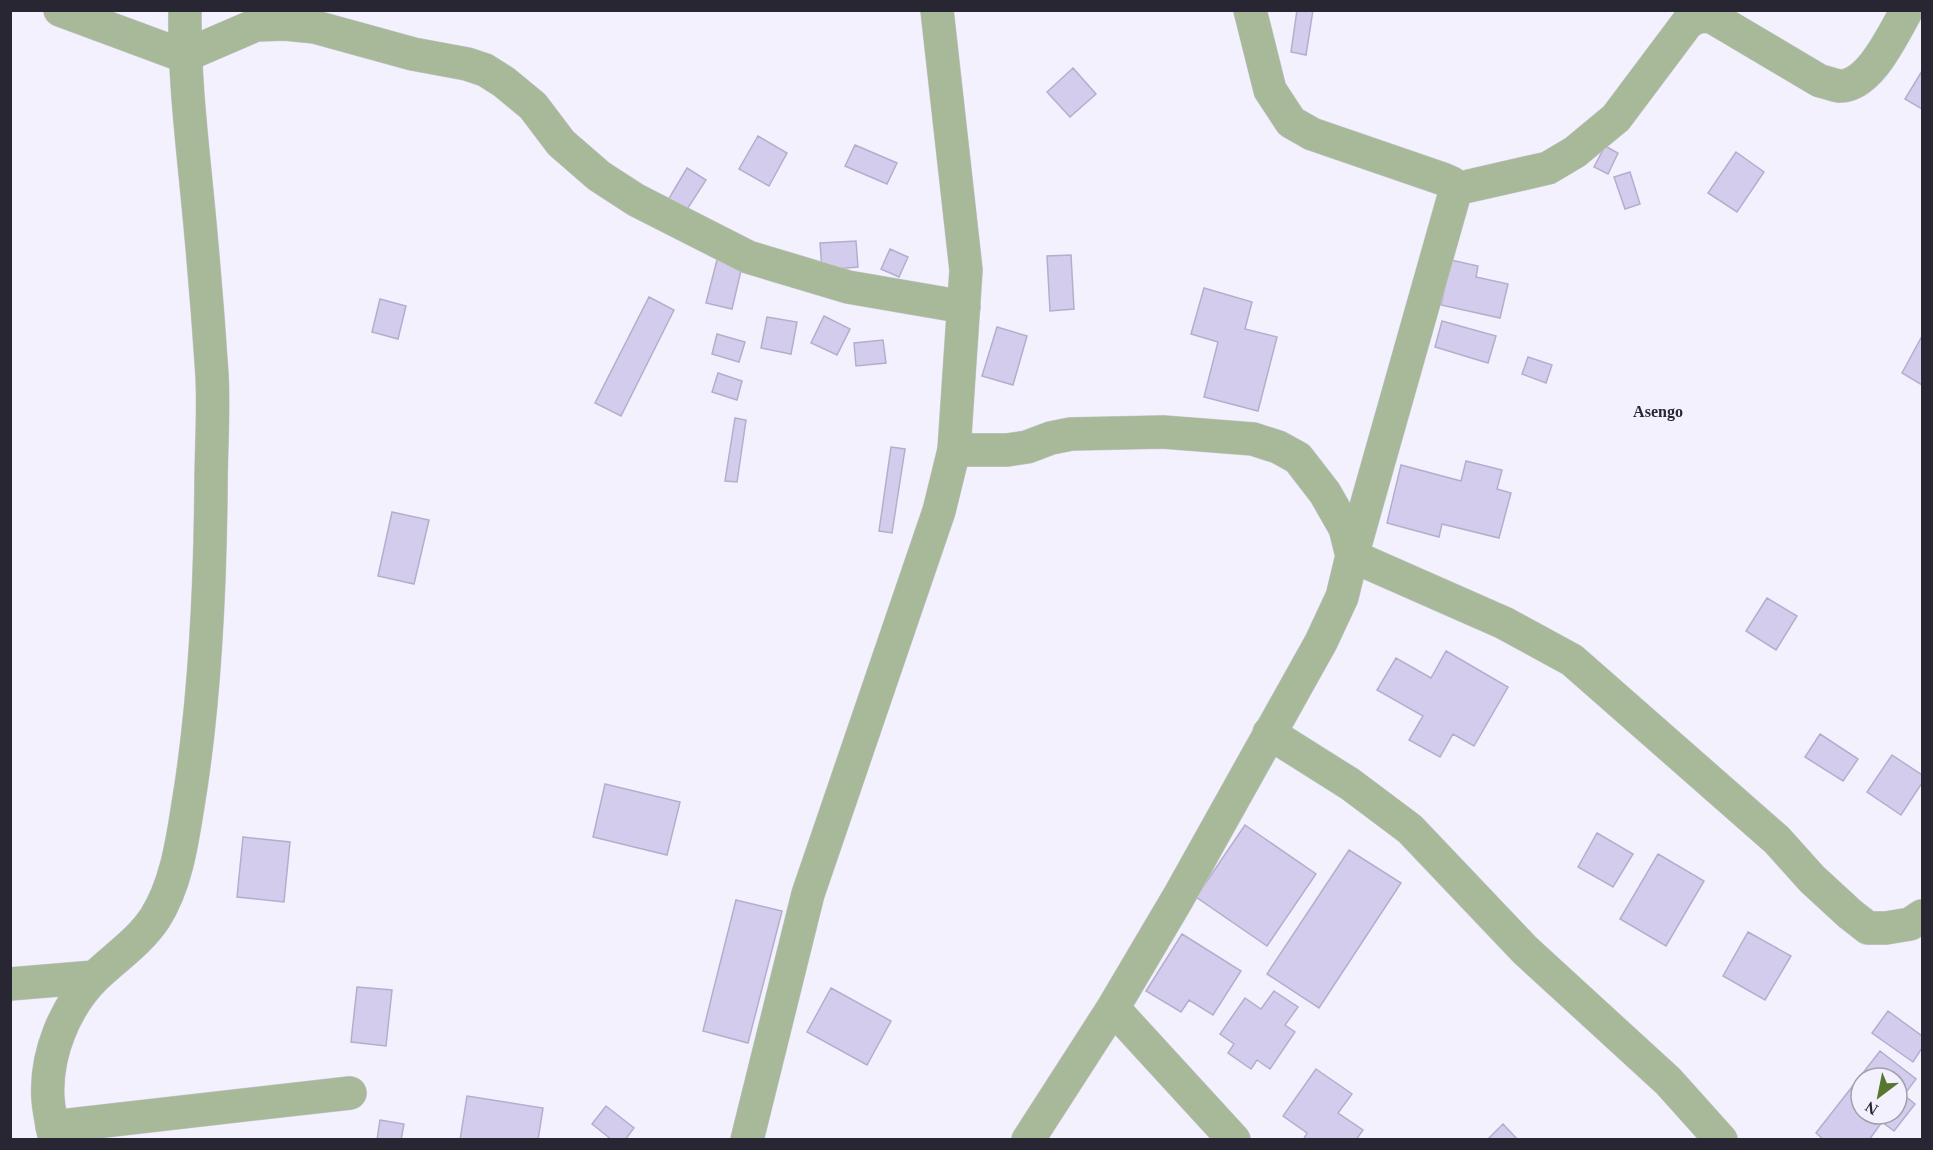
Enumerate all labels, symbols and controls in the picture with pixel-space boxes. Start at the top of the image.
district label: Asengo [1633,403,1683,421]
north arrow [1849,1066,1909,1126]
text: N [1862,1098,1881,1119]

